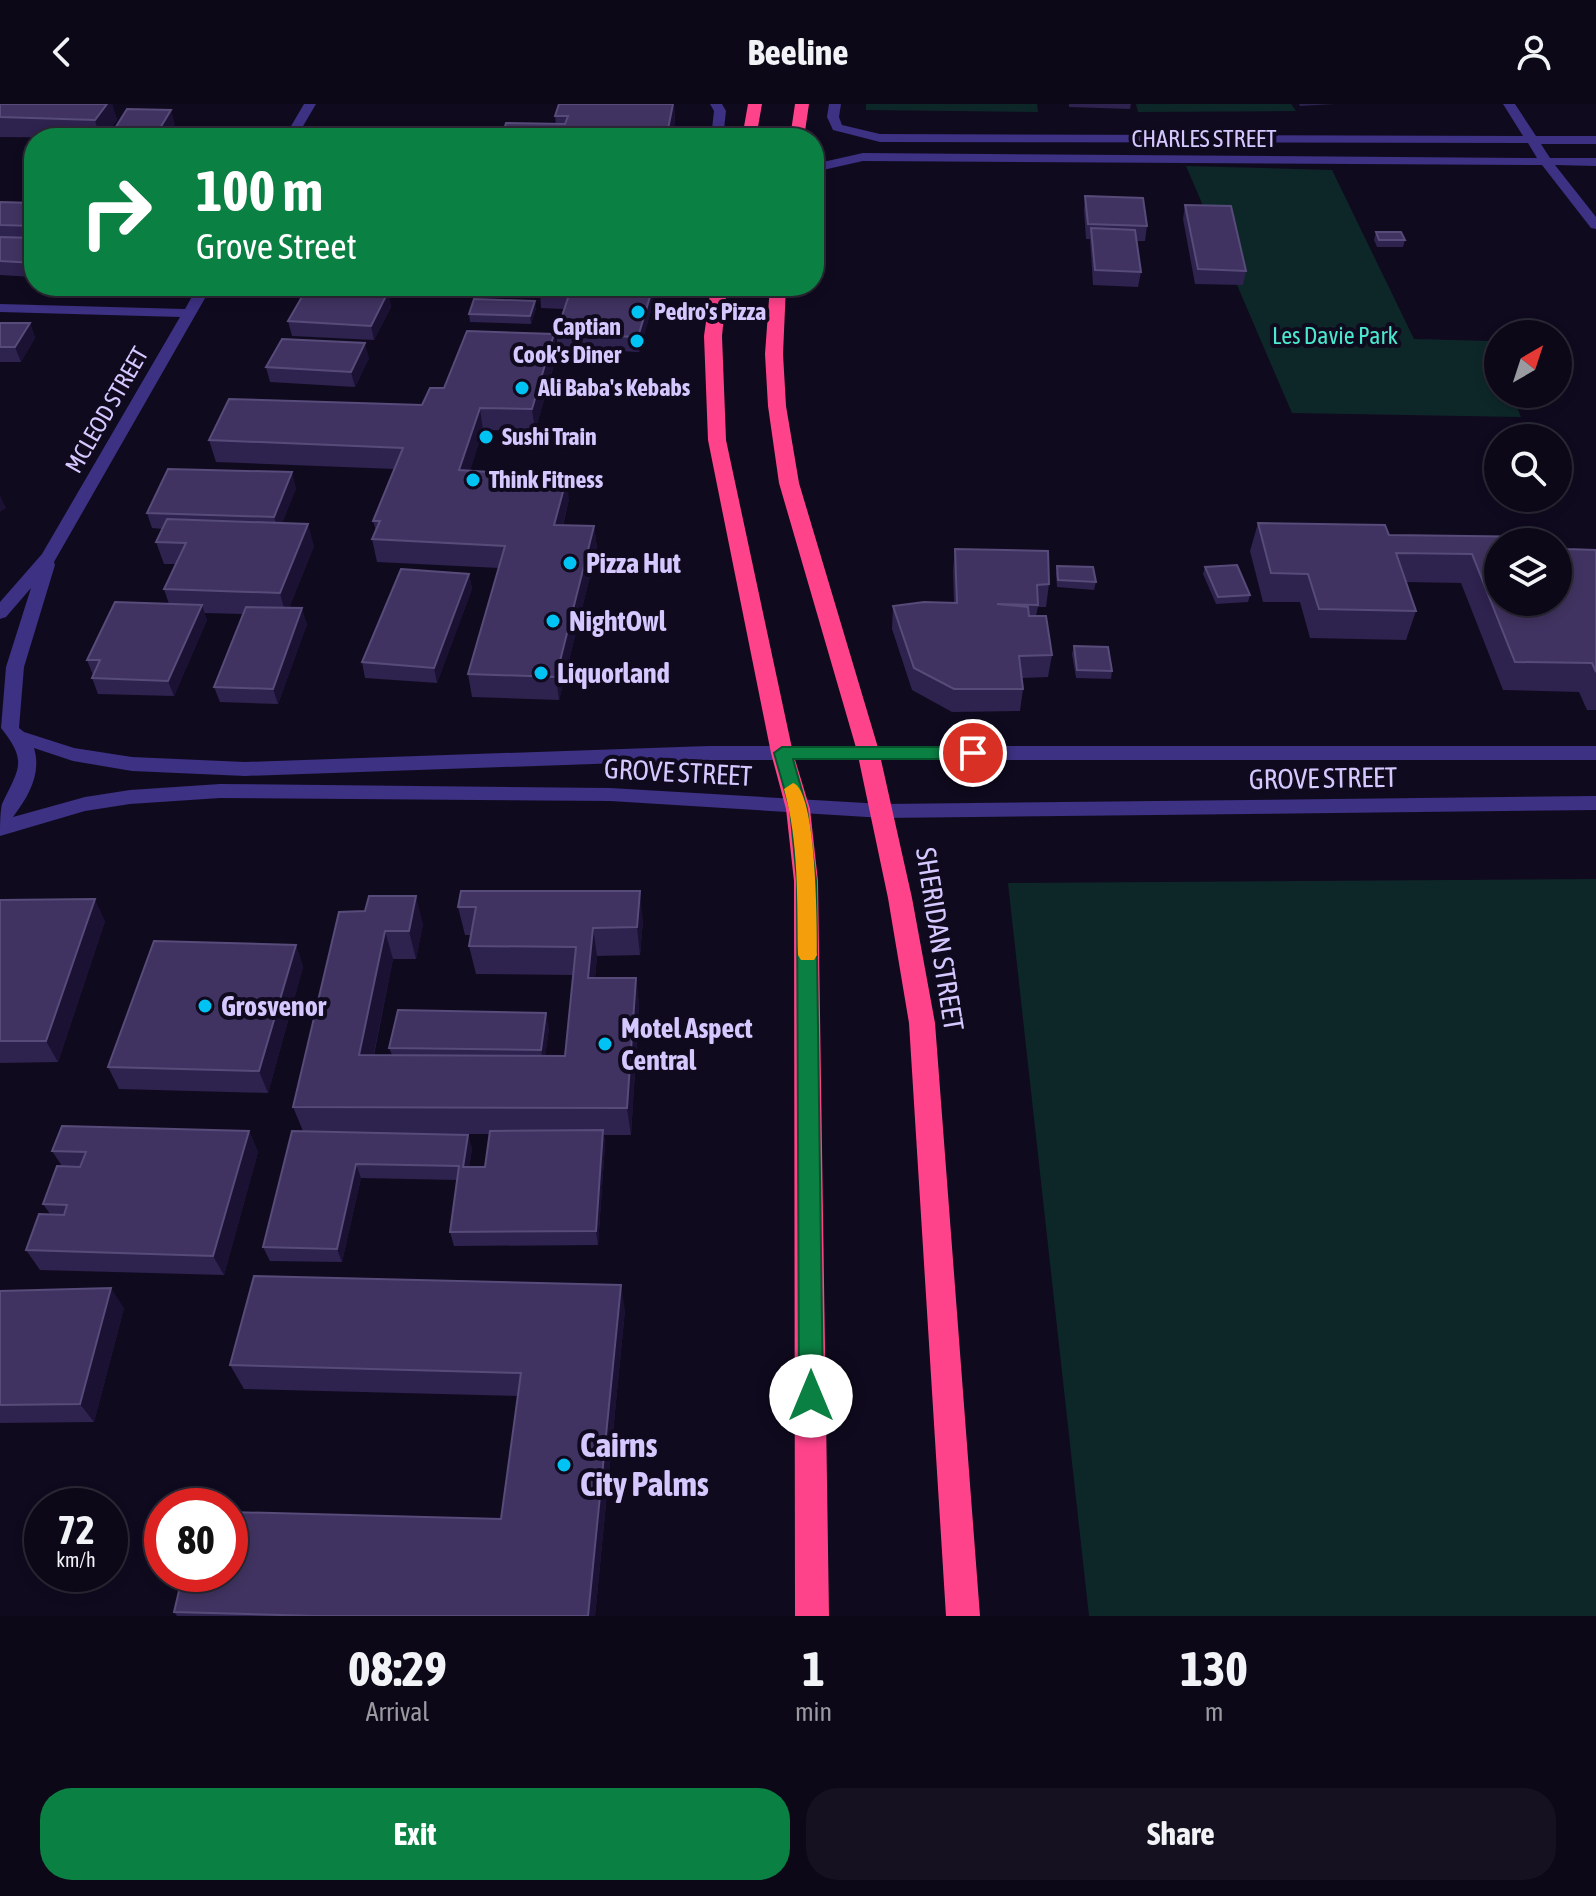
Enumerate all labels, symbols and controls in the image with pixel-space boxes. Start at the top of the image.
icon: back [40,30,84,74]
icon: person [1512,30,1556,74]
text: Beeline [747,31,849,73]
street label: CHARLES STREET [1132,125,1277,152]
text: 100 m [196,159,323,223]
icon: right [64,160,168,264]
text: Grove Street [196,225,357,267]
place label: Pedro's Pizza [654,298,766,325]
marker: Pedro's Pizza [629,303,647,321]
place label: Captian Cook's Diner [513,313,622,368]
north arrow [1484,320,1572,408]
map controls [1484,320,1572,616]
park label: Les Davie Park [1272,322,1399,349]
marker: Captian Cook's Diner [628,332,646,350]
street label: MCLEOD STREET [60,342,154,477]
place label: Ali Baba's Kebabs [537,374,691,401]
marker: Ali Baba's Kebabs [513,379,531,397]
place label: Sushi Train [502,423,597,450]
button: search [1484,424,1572,512]
marker: Sushi Train [477,428,495,446]
place label: Think Fitness [489,466,604,493]
marker: Think Fitness [464,471,482,489]
button: layers [1484,528,1572,616]
place label: Pizza Hut [586,547,681,579]
marker: Pizza Hut [561,554,579,572]
place label: NightOwl [569,605,667,637]
marker: NightOwl [544,612,562,630]
place label: Liquorland [557,657,670,689]
marker: Liquorland [532,664,550,682]
pin [939,719,1007,787]
icon: arrive [951,731,995,775]
street label: GROVE STREET [603,752,753,792]
street label: GROVE STREET [1249,761,1397,795]
street label: SHERIDAN STREET [910,845,970,1033]
place label: Grosvenor [221,990,327,1022]
marker: Grosvenor [196,997,214,1015]
place label: Motel Aspect Central [621,1012,753,1076]
marker: Motel Aspect Central [596,1035,614,1053]
position arrow [769,1354,853,1438]
place label: Cairns City Palms [580,1425,709,1503]
marker: Cairns City Palms [555,1456,573,1474]
speed limit sign: 80 [144,1488,248,1592]
text: 72 [57,1507,95,1552]
text: km/h [56,1548,96,1571]
text: 08:29 [348,1641,447,1696]
text: 1 [802,1641,825,1696]
text: 130 [1180,1641,1248,1696]
text: Arrival [366,1697,429,1727]
text: min [795,1697,832,1727]
text: m [1205,1697,1223,1727]
button: Exit [40,1788,790,1880]
button: Share [806,1788,1556,1880]

